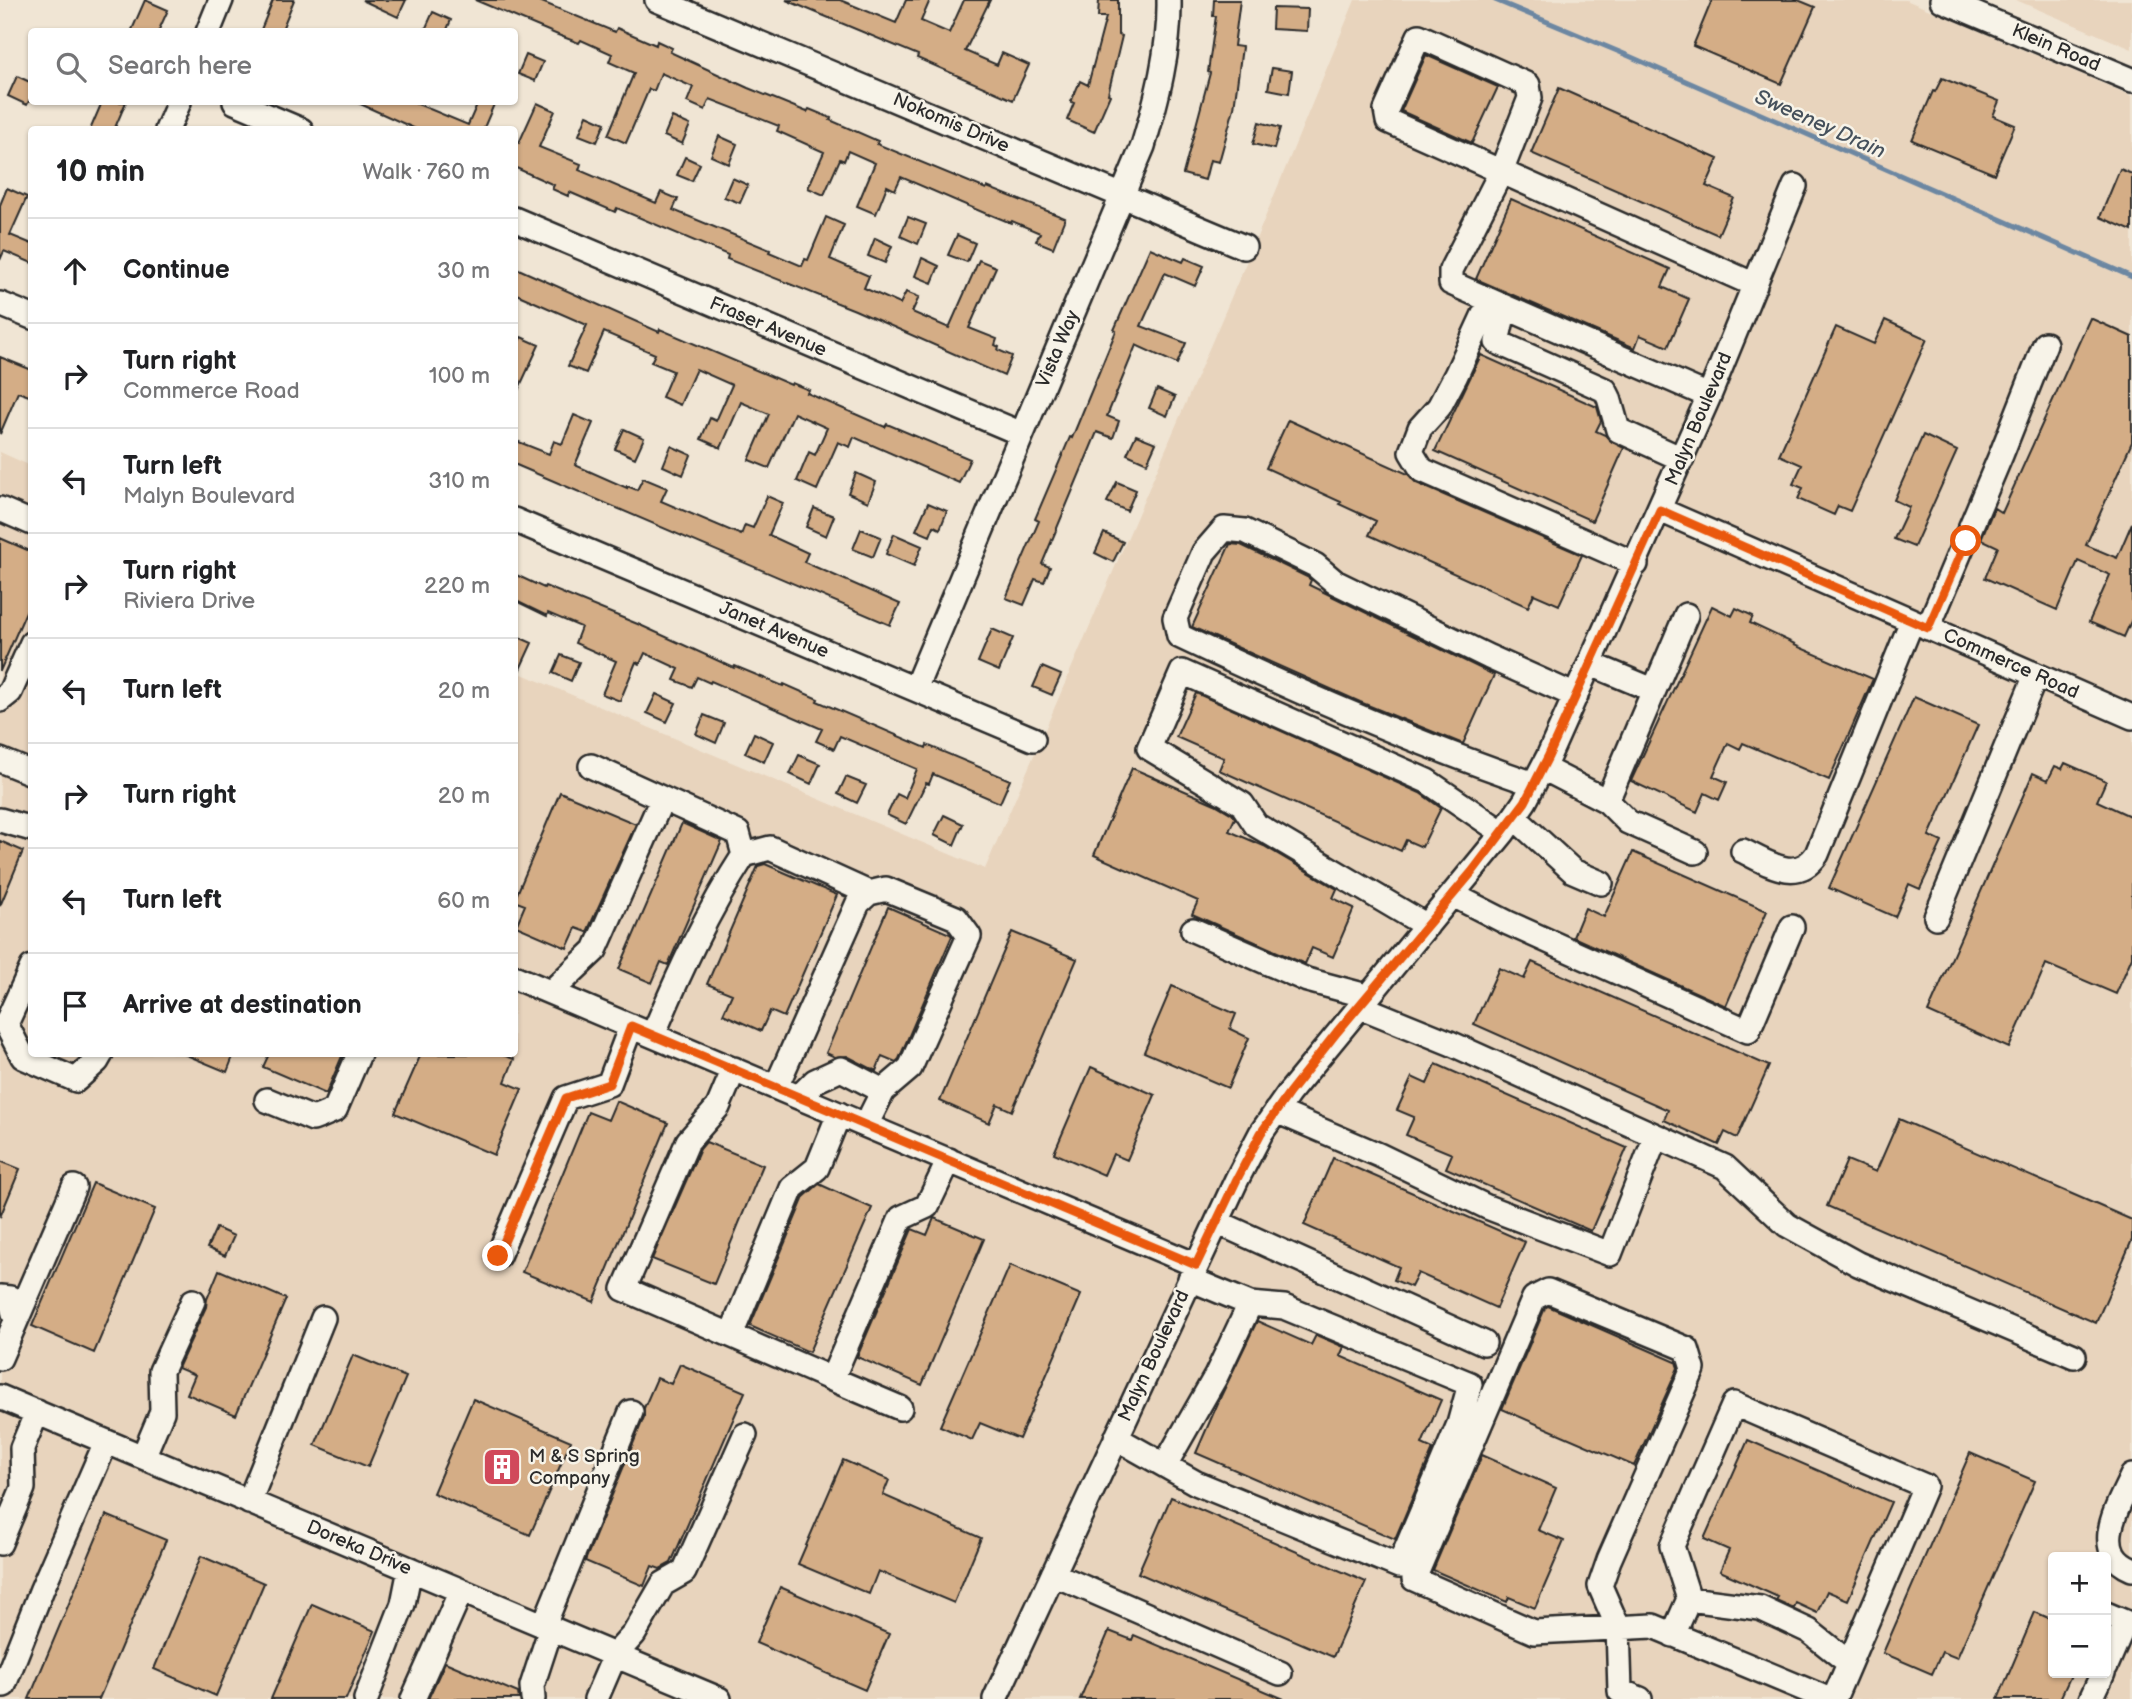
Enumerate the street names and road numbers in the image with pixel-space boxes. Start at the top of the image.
street label: Klein Road [2008,19,2104,77]
street label: Nokomis Drive [889,88,1013,158]
street label: Fraser Avenue [706,292,830,362]
street label: Vista Way [1031,307,1085,391]
street label: Malyn Boulevard [1661,349,1737,489]
street label: Janet Avenue [716,597,832,663]
street label: Commerce Road [1940,624,2082,704]
street label: Malyn Boulevard [1113,1287,1195,1425]
street label: Doreka Drive [303,1516,415,1580]

